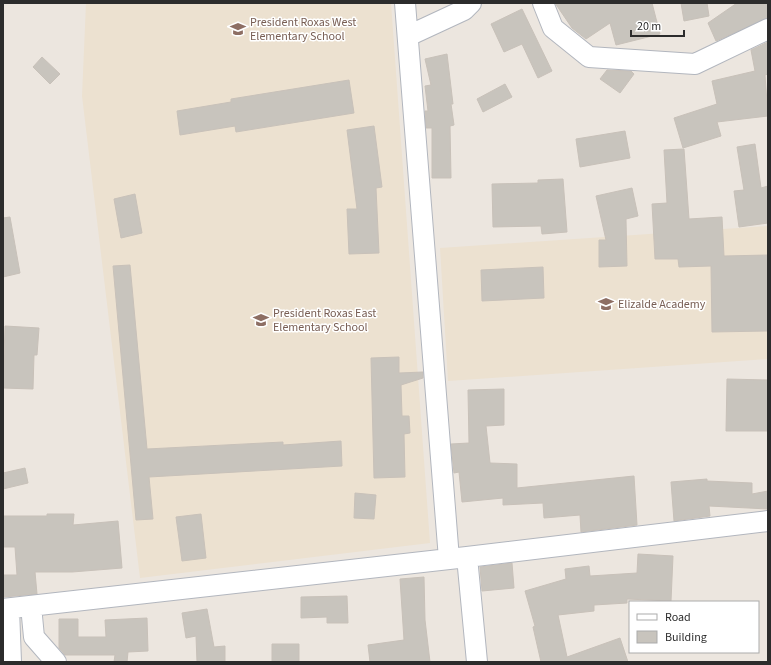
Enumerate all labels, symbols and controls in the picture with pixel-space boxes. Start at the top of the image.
scale bar [631,12,684,38]
place label: President Roxas West Elementary School [250,14,356,45]
text: 20 m [637,18,661,35]
school or university icon: President Roxas West Elementary School [229,20,247,38]
school or university icon: Elizalde Academy [597,295,615,313]
place label: Elizalde Academy [618,296,706,313]
place label: President Roxas East Elementary School [273,305,376,336]
school or university icon: President Roxas East Elementary School [252,311,270,329]
legend [629,601,759,653]
text: Road [665,609,691,626]
text: Building [665,629,707,646]

